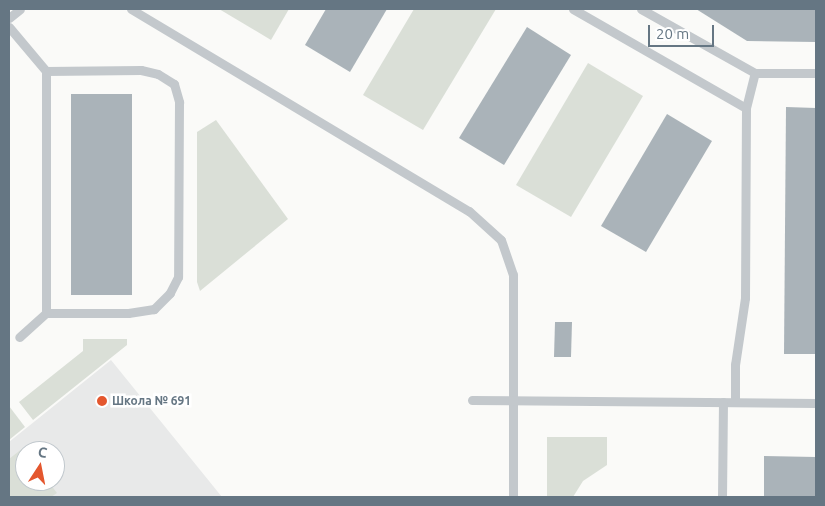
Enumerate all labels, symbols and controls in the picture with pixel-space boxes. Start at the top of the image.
scale bar [650,15,716,47]
text: 20 m [656,25,689,42]
place label: Школа № 691 [112,394,191,408]
marker: Школа № 691 [96,395,108,407]
north arrow [15,441,65,491]
text: С [37,444,49,461]

